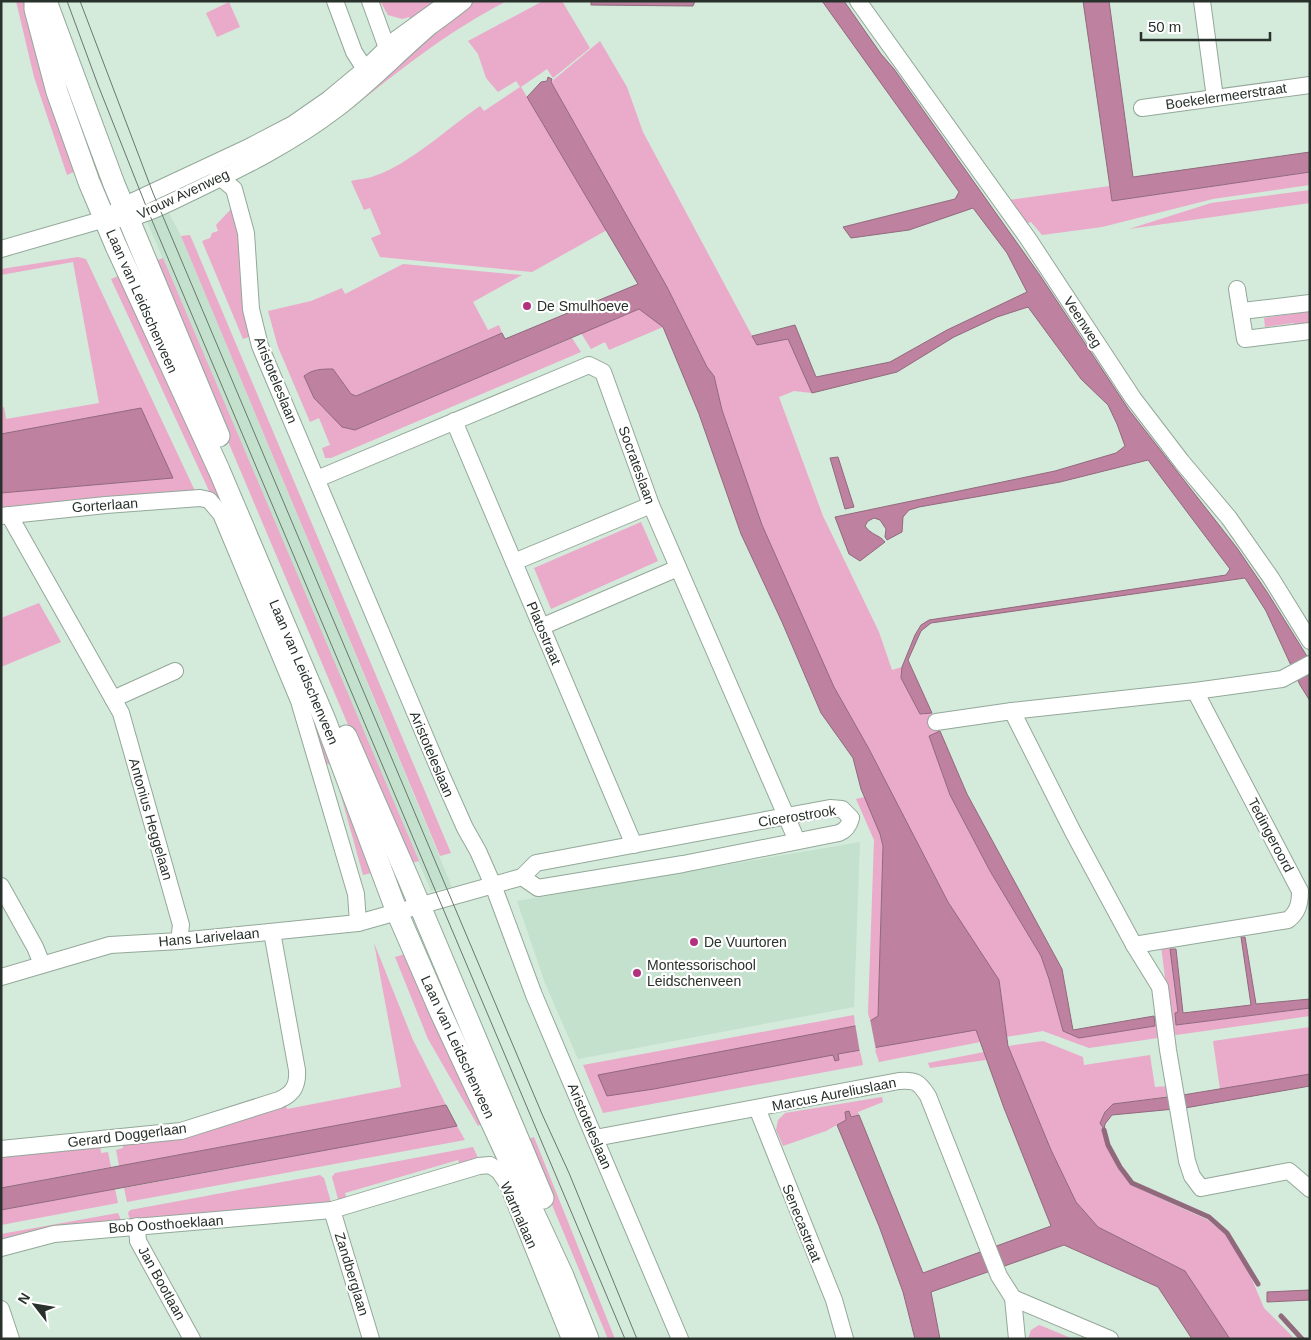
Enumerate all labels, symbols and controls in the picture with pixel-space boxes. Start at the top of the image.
scale bar [1141,10,1270,42]
text: 50 m [1148,18,1181,35]
street label: Boekelermeerstraat [1164,80,1288,112]
street label: Vrouw Avenweg [134,166,232,222]
street label: Laan van Leidschenveen [103,227,181,375]
street label: Veenweg [1061,293,1105,351]
place label: De Smulhoeve [537,298,629,314]
marker: De Smulhoeve [521,300,533,312]
street label: Aristoteleslaan [251,334,301,426]
street label: Socrateslaan [616,424,658,506]
street label: Gorterlaan [71,495,139,515]
street label: Laan van Leidschenveen [266,597,342,747]
street label: Platostraat [524,599,564,667]
street label: Aristoteleslaan [407,709,457,799]
street label: Antonius Heggelaan [126,756,176,882]
street label: Tedingeroord [1245,795,1297,875]
street label: Cicerostrook [757,802,838,830]
street label: Hans Larivelaan [158,925,260,949]
place label: De Vuurtoren [704,934,787,950]
marker: De Vuurtoren [688,936,700,948]
place label: Montessorischool Leidschenveen [647,957,756,989]
marker: Montessorischool Leidschenveen [631,967,643,979]
street label: Laan van Leidschenveen [418,973,498,1121]
street label: Marcus Aureliuslaan [771,1074,897,1114]
street label: Aristoteleslaan [565,1081,615,1171]
street label: Gerard Doggerlaan [67,1120,187,1150]
street label: Wartnalaan [497,1179,541,1251]
street label: Senecastraat [779,1182,825,1264]
street label: Bob Oosthoeklaan [108,1212,224,1236]
street label: Zandberglaan [332,1230,372,1318]
street label: Jan Bootlaan [135,1243,189,1323]
north arrow [10,1280,60,1330]
text: N [14,1290,33,1307]

